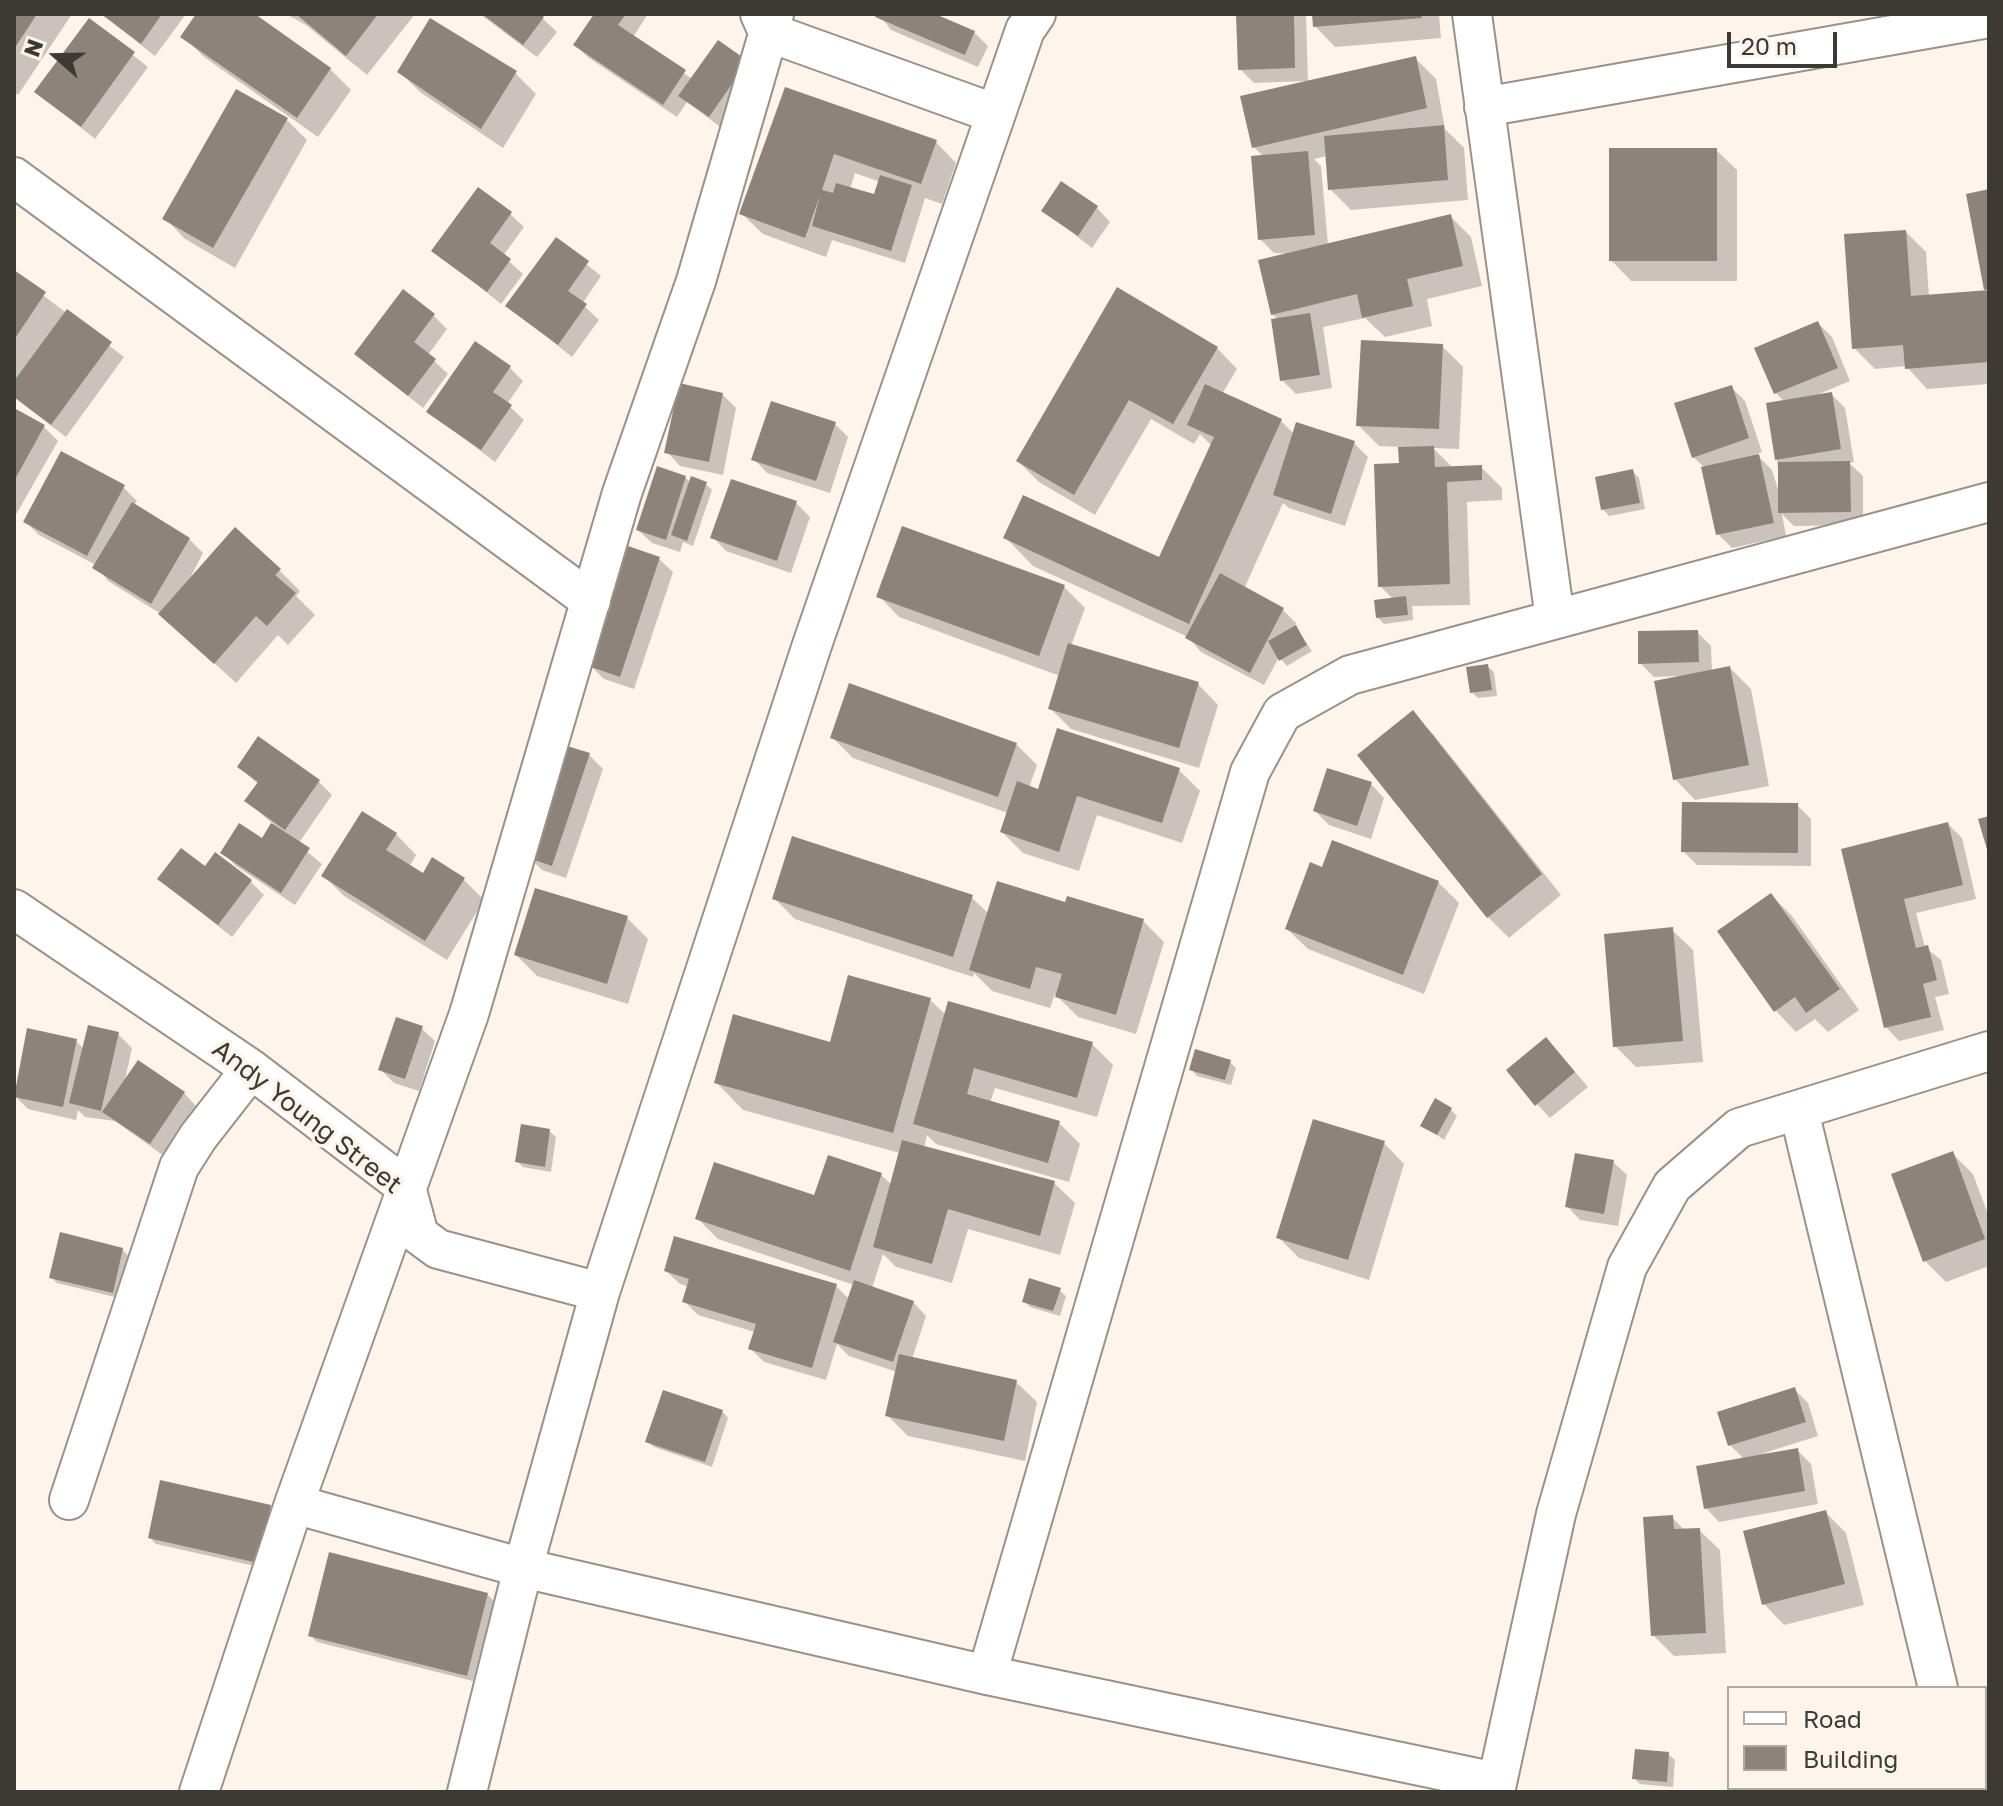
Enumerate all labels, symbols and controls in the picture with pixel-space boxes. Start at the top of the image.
north arrow [16,16,96,96]
scale bar [1731,16,1841,66]
text: 20 m [1741,31,1797,60]
text: N [17,35,49,60]
street label: Andy Young Street [206,1033,408,1201]
legend [1727,1686,1987,1790]
text: Road [1803,1704,1862,1733]
text: Building [1803,1744,1898,1773]

